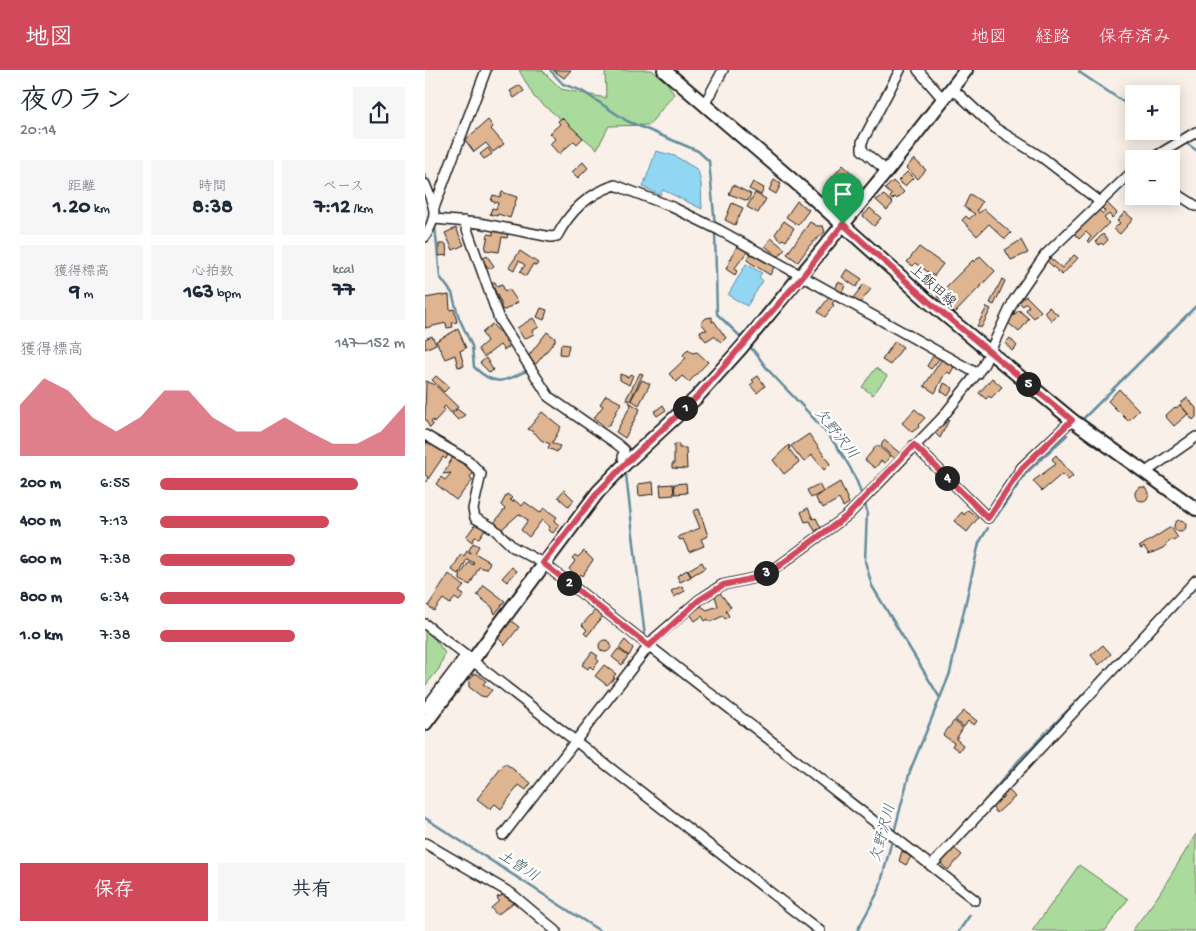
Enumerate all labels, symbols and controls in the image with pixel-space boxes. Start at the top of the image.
text: 地図 [25,25,73,54]
text: 地図 [971,28,1007,49]
text: 経路 [1035,28,1071,49]
text: 保存済み [1099,28,1171,49]
map controls [1125,85,1180,205]
button: + [1125,85,1180,140]
text: 夜のラン [20,86,132,119]
button: share [353,87,405,139]
text: 20:14 [20,122,56,141]
button: − [1125,150,1180,205]
pin [822,173,864,224]
text: 距離 [68,179,96,196]
text: 時間 [199,179,227,196]
text: ペース [323,179,364,196]
icon: arrive [829,180,857,208]
text: 1.20 [53,196,90,221]
text: 8:38 [192,196,233,221]
text: 7:12 [314,196,350,221]
text: km [90,201,110,218]
text: /km [350,201,373,218]
text: kcal [333,262,354,279]
street label: 上飯田線 [906,262,959,312]
text: 獲得標高 [54,264,110,281]
text: 心拍数 [192,264,234,281]
text: 77 [333,279,354,304]
text: 9 [70,281,80,306]
text: 163 [184,281,214,306]
text: m [80,286,93,303]
text: bpm [214,286,241,303]
text: 147–152 m [335,335,405,354]
text: 獲得標高 [20,342,84,361]
pin: 5 [1015,372,1041,396]
text: 5 [1025,376,1032,393]
pin: 1 [673,396,697,420]
text: 1 [683,400,688,417]
water label: 欠野沢川 [810,404,862,463]
pin: 4 [935,466,959,490]
text: 4 [944,470,951,487]
text: 200 m [20,475,61,494]
text: 6:55 [100,475,130,494]
text: 400 m [20,513,61,532]
text: 7:13 [100,513,128,532]
text: 600 m [20,551,61,570]
text: 7:38 [100,551,130,570]
pin: 3 [753,560,779,586]
text: 3 [763,565,770,582]
pin: 2 [557,570,581,596]
text: 2 [566,575,573,592]
text: 800 m [20,589,62,608]
text: 6:34 [100,589,129,608]
text: 1.0 km [20,627,63,646]
text: 7:38 [100,627,130,646]
water label: 欠野沢川 [867,802,900,865]
water label: 土曽川 [494,846,542,886]
button: 保存 [20,863,208,921]
button: 共有 [218,863,405,921]

